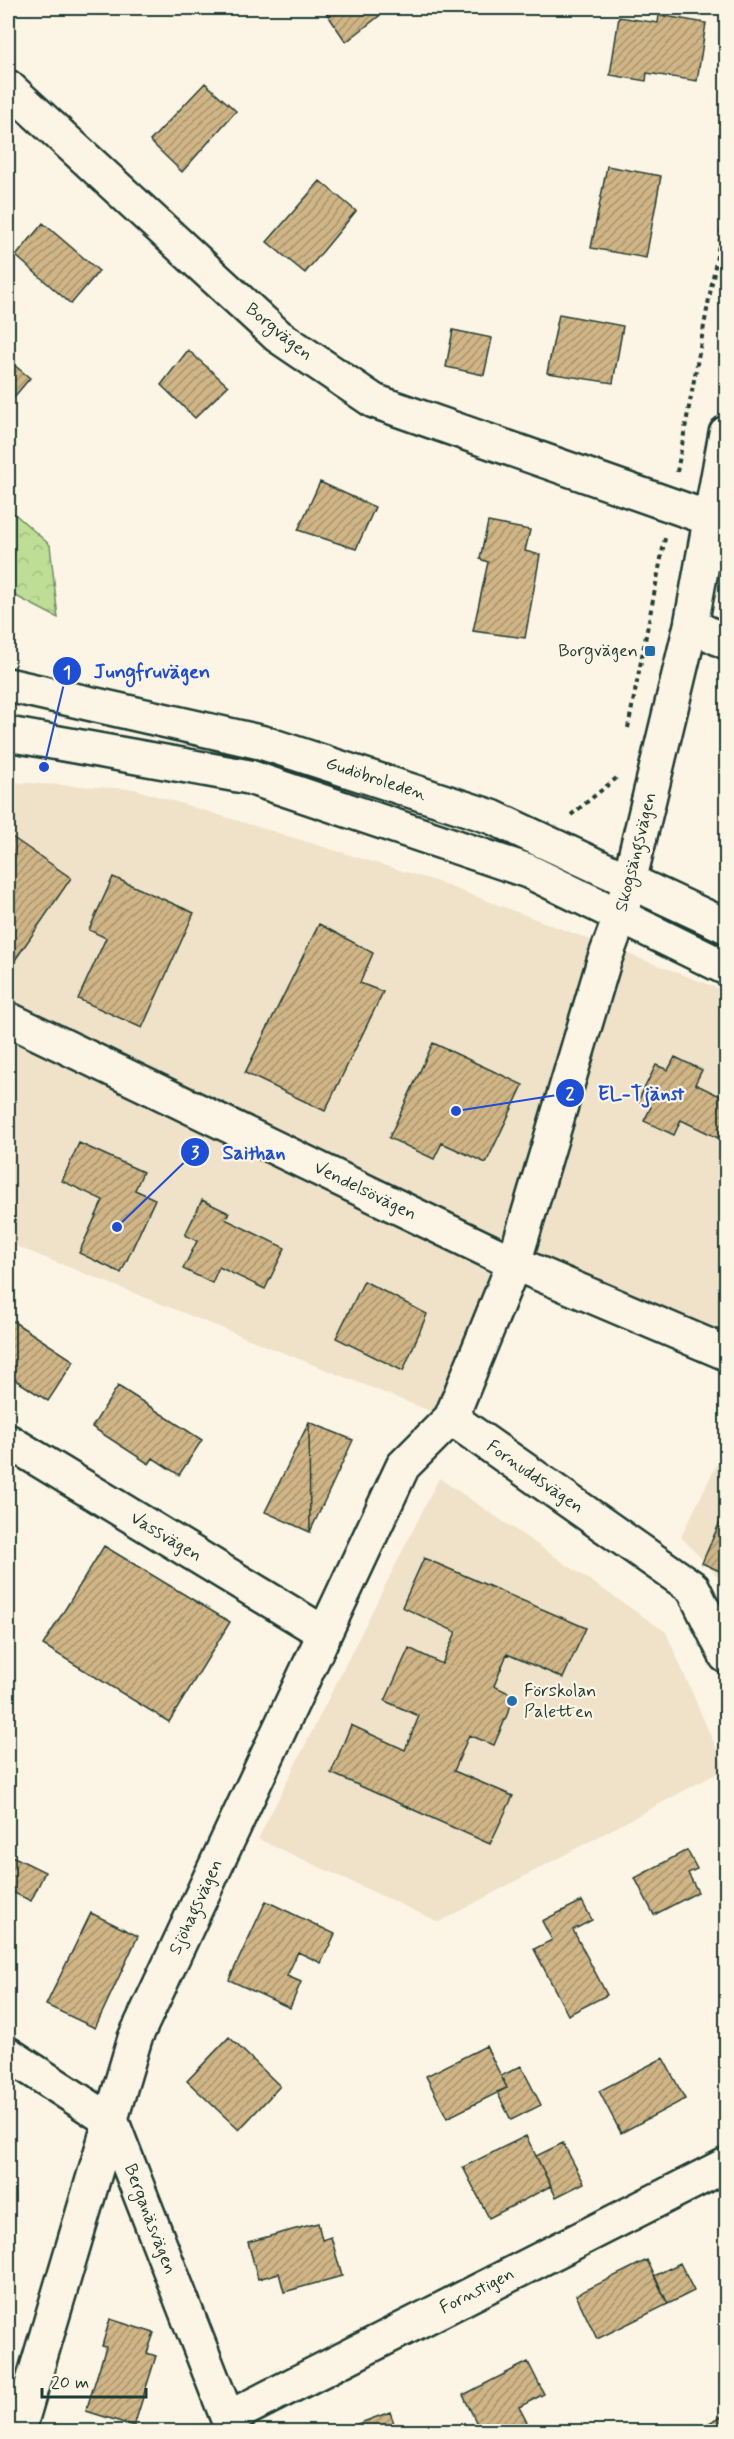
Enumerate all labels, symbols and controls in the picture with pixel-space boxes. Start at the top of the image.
street label: Borgvägen [240,298,318,367]
place label: Borgvägen [558,639,638,664]
marker: Borgvägen [643,644,657,658]
callout: Jungfruvägen [52,652,222,690]
text: Jungfruvägen [94,659,210,688]
text: 1 [63,661,71,685]
street label: Gudöbroleden [323,751,429,807]
street label: Skogsängsvägen [610,790,664,915]
callout: EL-Tjänst [555,1074,696,1112]
text: EL-Tjänst [598,1081,684,1108]
text: 2 [566,1082,575,1106]
callout: Saithan [180,1133,298,1171]
text: Saithan [222,1140,286,1167]
text: 3 [191,1141,200,1165]
street label: Vendelsövägen [310,1156,420,1226]
street label: Fornuddsvägen [482,1435,588,1519]
street label: Vassvägen [126,1506,206,1568]
place label: Förskolan Paletten [524,1679,596,1724]
marker: Förskolan Paletten [505,1694,519,1708]
street label: Sjöhagsvägen [163,1855,230,1960]
street label: Berganäsvägen [117,2160,182,2278]
street label: Fornstigen [436,2262,518,2320]
scale bar [42,2361,146,2399]
text: 20 m [51,2371,89,2395]

